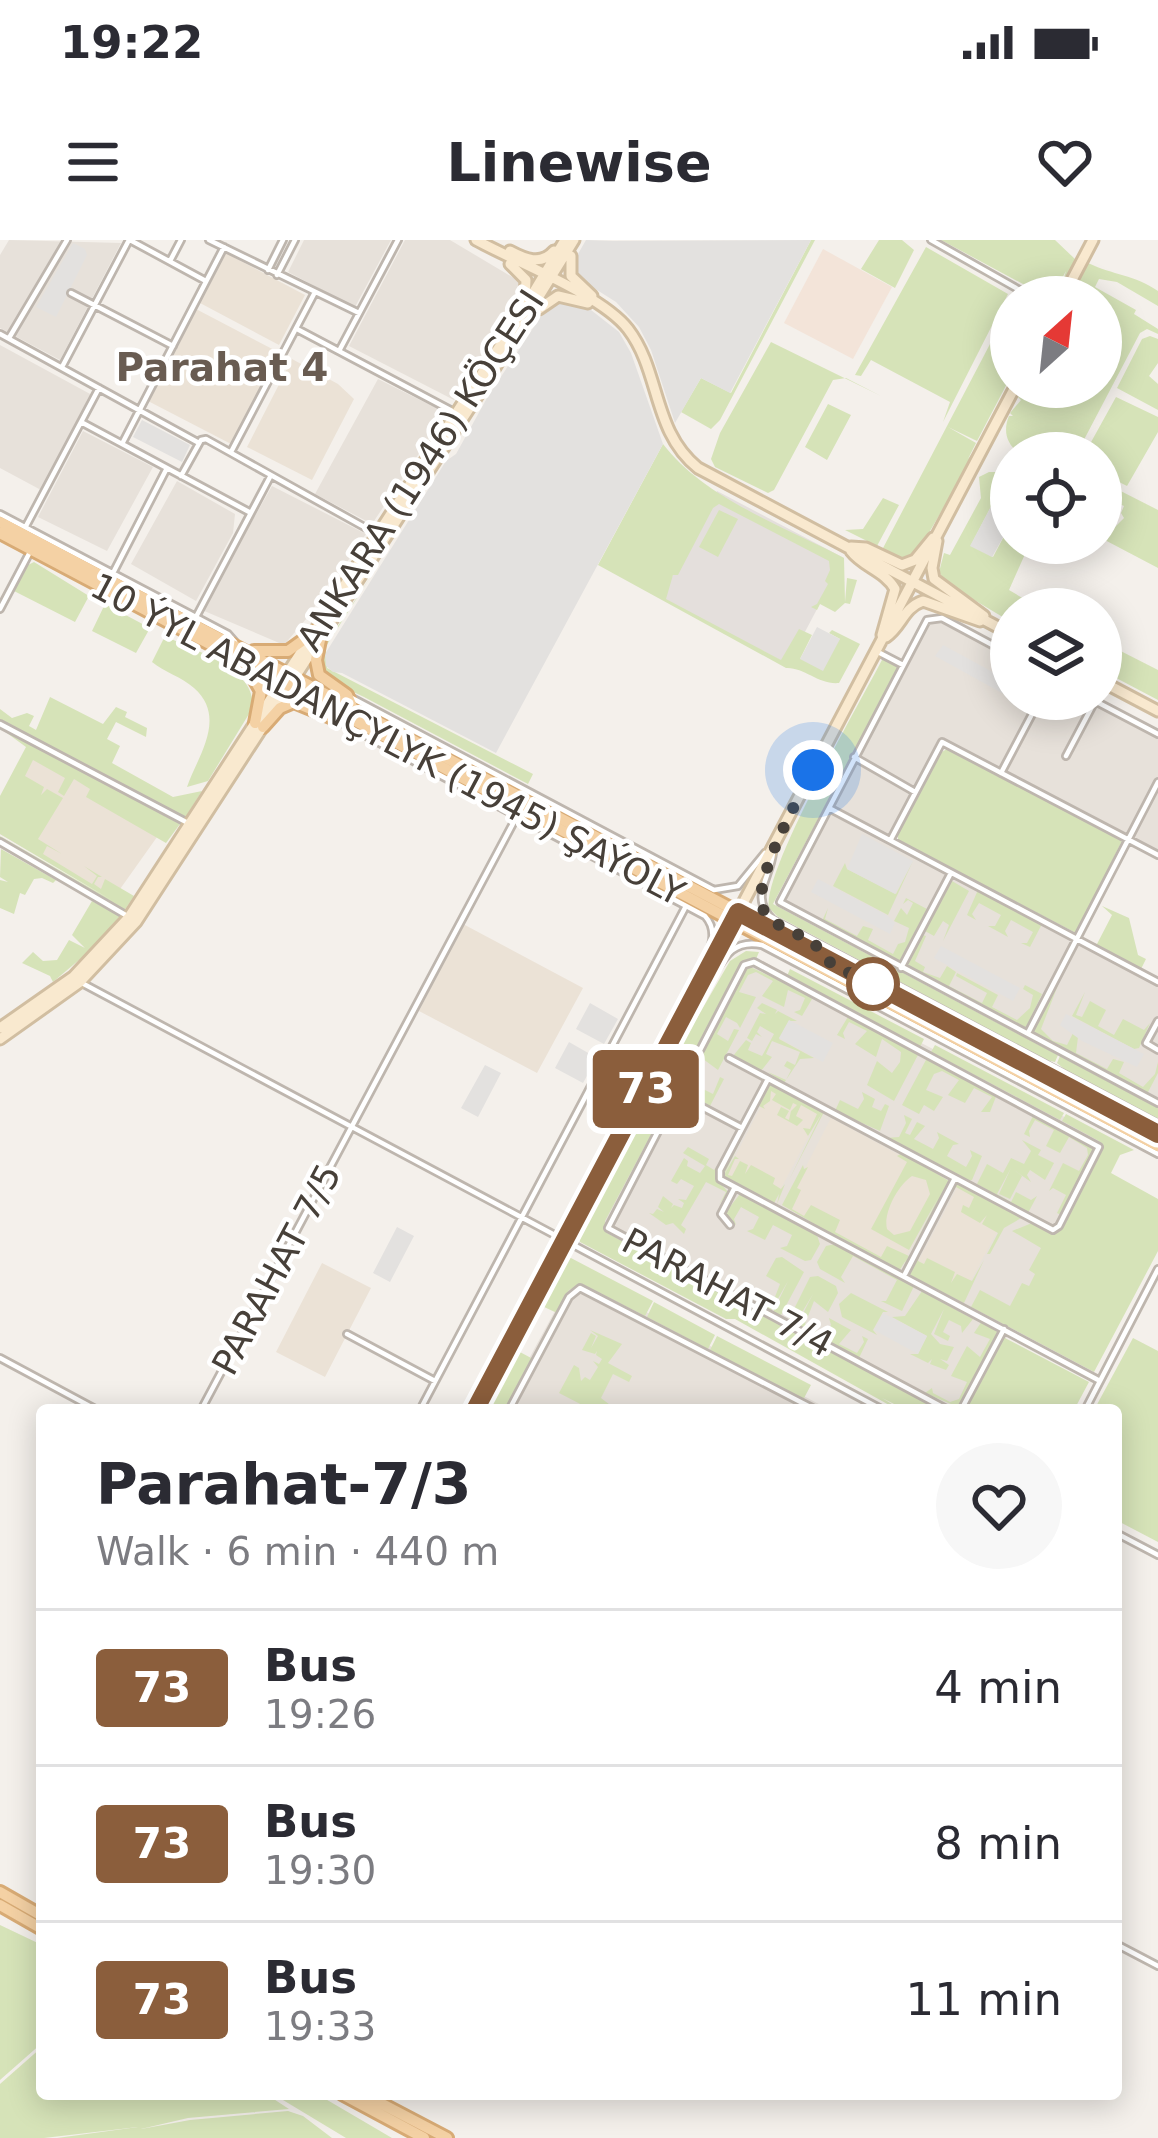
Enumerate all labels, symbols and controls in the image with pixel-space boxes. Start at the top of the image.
text: 19:22 [60,16,203,69]
icon: menu [60,129,126,195]
icon: heart [1032,129,1098,195]
text: Linewise [446,131,712,194]
north arrow [990,276,1122,408]
map controls [990,276,1122,720]
street label: ANKARA (1946) KÖÇESI [289,282,552,658]
district label: Parahat 4 [116,345,328,390]
button: locate [990,432,1122,564]
street label: 10 ÝYL ABADANÇYLYK (1945) ŞAÝOLY [84,565,692,914]
button: layers [990,588,1122,720]
your location [783,740,843,800]
unlabelled marker [848,959,898,1009]
line badge: 73 [592,1050,700,1128]
text: 73 [617,1064,675,1113]
street label: PARAHAT 7/5 [204,1157,349,1382]
street label: PARAHAT 7/4 [615,1220,840,1365]
button: heart [936,1443,1062,1569]
text: Parahat-7/3 [96,1451,471,1517]
text: Walk · 6 min · 440 m [96,1529,499,1574]
text: Bus [264,1639,357,1692]
text: 4 min [934,1661,1062,1714]
text: 73 [133,1663,191,1712]
text: 19:26 [264,1692,376,1737]
text: Bus [264,1795,357,1848]
text: 8 min [934,1817,1062,1870]
text: 73 [133,1819,191,1868]
text: 19:30 [264,1848,376,1893]
text: Bus [264,1951,357,2004]
text: 11 min [906,1973,1062,2026]
text: 73 [133,1975,191,2024]
text: 19:33 [264,2004,376,2049]

